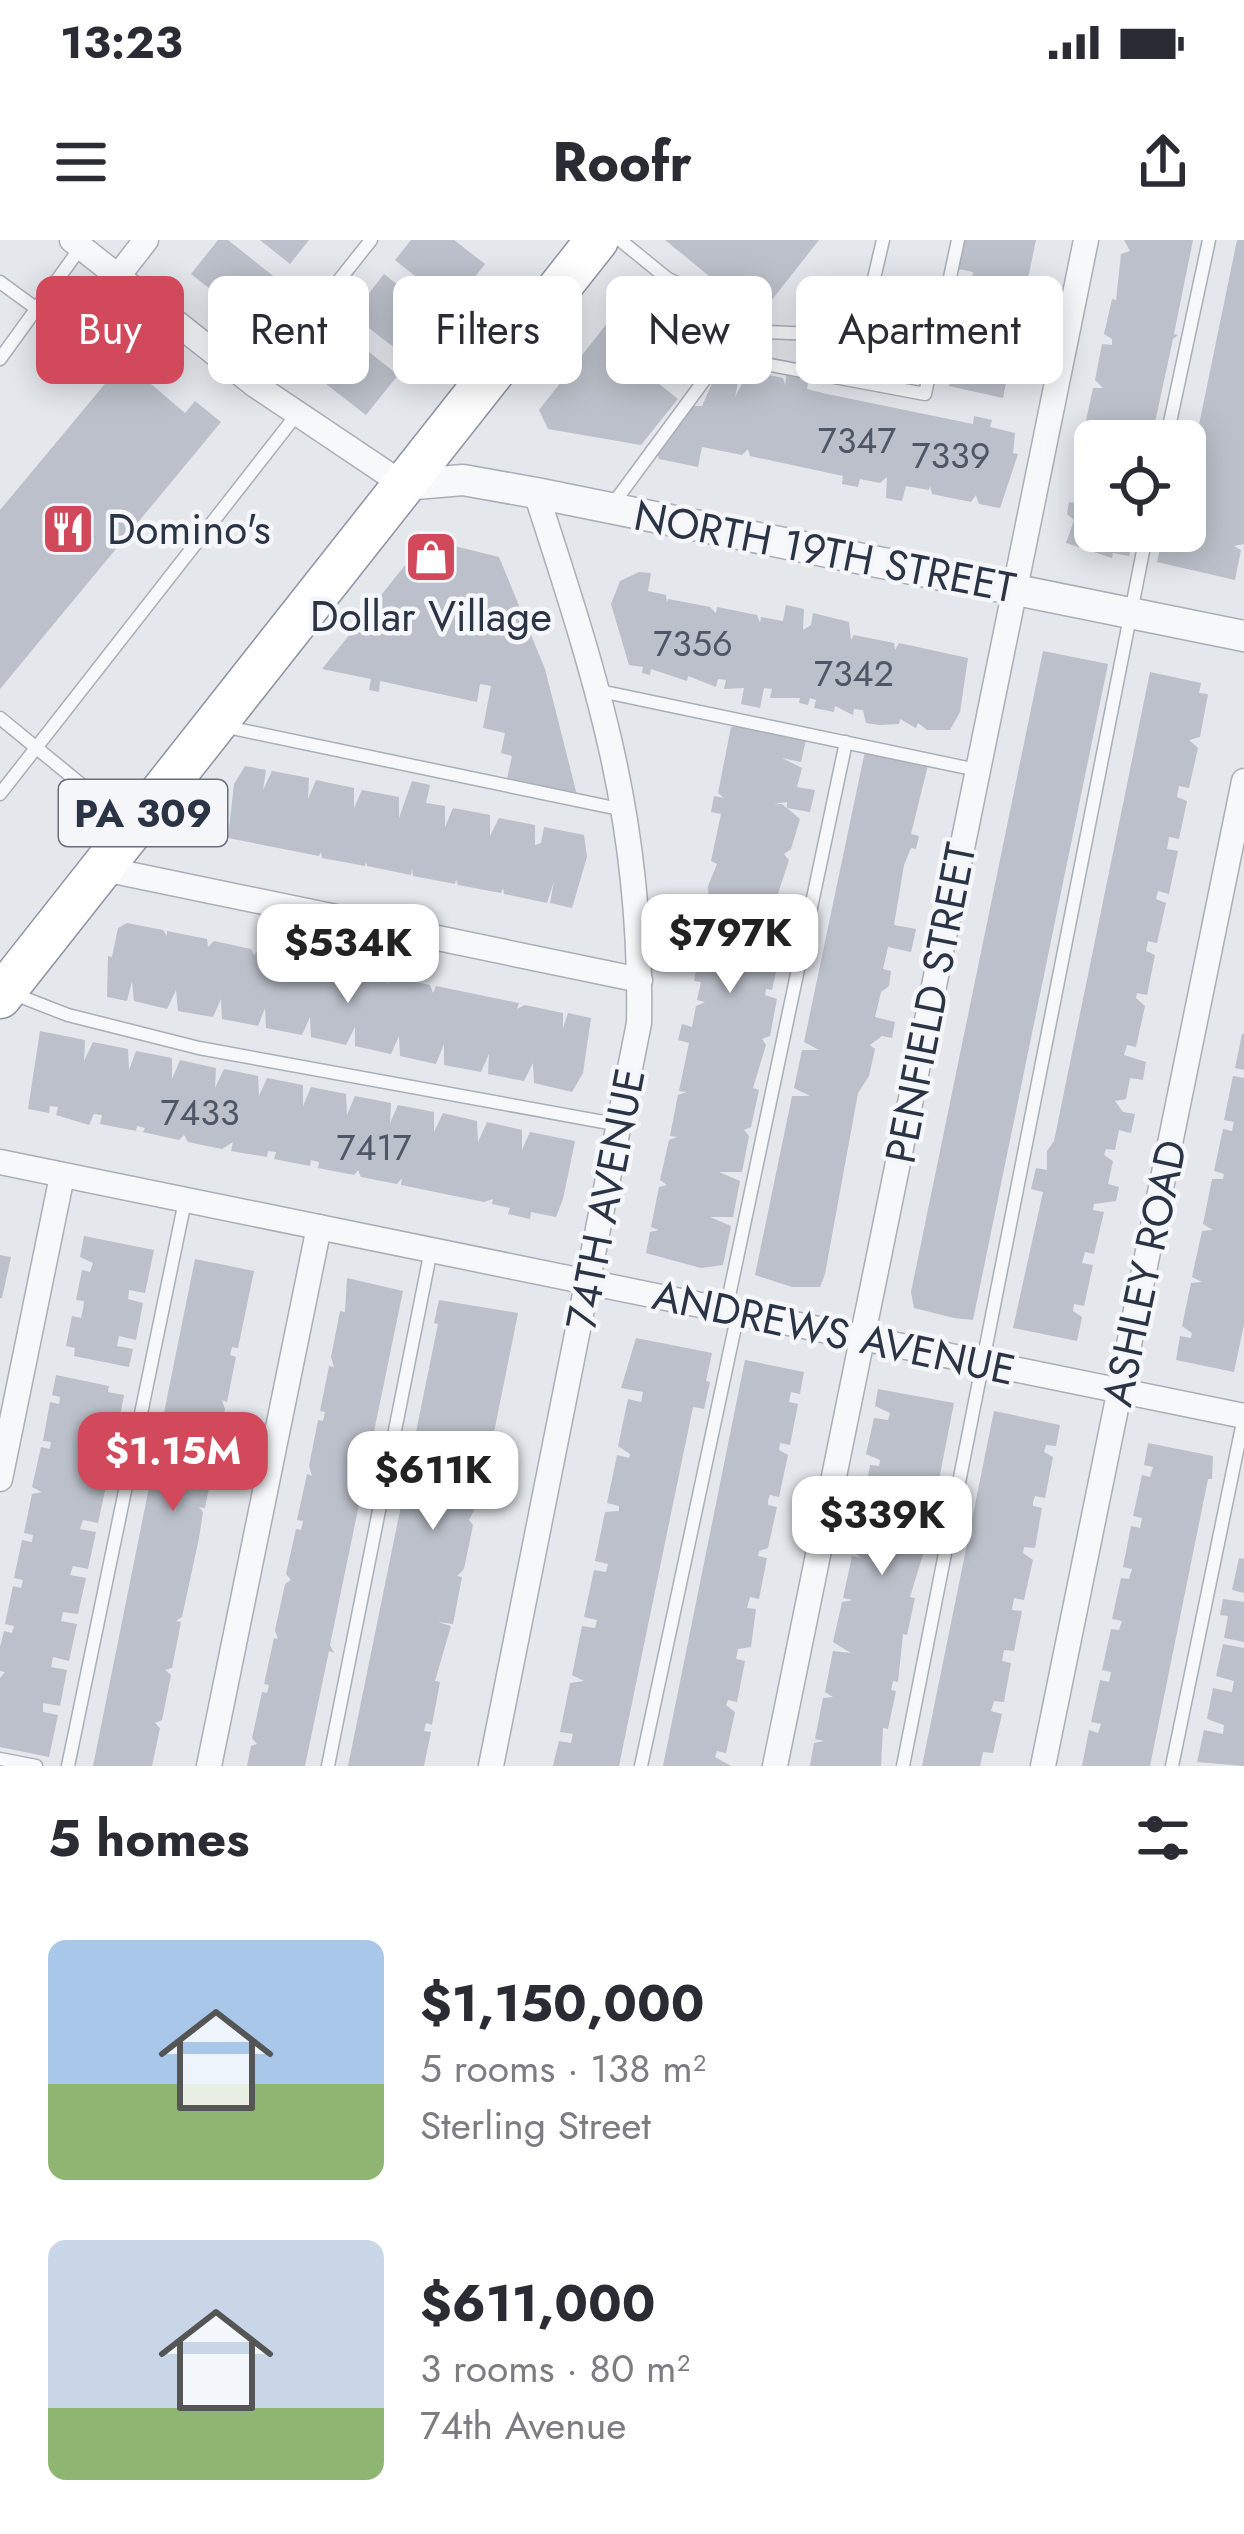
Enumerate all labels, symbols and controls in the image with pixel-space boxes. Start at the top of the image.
text: 13:23 [60,10,183,75]
text: Roofr [552,123,692,201]
icon: menu [48,129,114,195]
icon: share [1130,129,1196,195]
chip: Buy [36,276,184,384]
chip: Rent [208,276,369,384]
chip: Filters [393,276,582,384]
chip: New [606,276,772,384]
chip: Apartment [796,276,1063,384]
house number: 7347 [818,414,896,466]
map controls [1074,420,1206,552]
button: locate [1074,420,1206,552]
house number: 7339 [912,429,990,481]
street label: NORTH 19TH STREET [629,485,1021,618]
place label: Domino's [107,499,271,560]
restaurant icon: Domino's [40,501,96,557]
shop icon: Dollar Village [403,529,459,585]
place label: Dollar Village [310,586,552,647]
house number: 7356 [653,617,733,669]
house number: 7342 [814,647,894,699]
road number: PA 309 [59,780,227,846]
street label: PENFIELD STREET [870,837,992,1168]
pin: $797K [646,894,814,996]
pin: $534K [264,904,432,1006]
text: $797K [668,904,792,961]
text: $534K [284,914,412,971]
street label: 74TH AVENUE [550,1063,661,1335]
house number: 7433 [160,1086,240,1138]
house number: 7417 [337,1121,412,1173]
street label: ASHLEY ROAD [1087,1134,1202,1412]
street label: ANDREWS AVENUE [647,1264,1021,1401]
pin: $1.15M [75,1412,271,1514]
text: $1.15M [105,1422,241,1479]
pin: $611K [349,1431,517,1533]
text: $611K [374,1441,492,1498]
pin: $339K [798,1476,966,1578]
text: $339K [819,1486,945,1543]
text: 5 homes [48,1801,250,1875]
icon: filters [1130,1805,1196,1871]
text: $1,150,000 [420,1966,705,2040]
icon: home [144,1988,288,2132]
text: 5 rooms · 138 m² [420,2040,706,2097]
text: Sterling Street [420,2097,651,2154]
text: $611,000 [420,2266,656,2340]
icon: home [144,2288,288,2432]
text: 3 rooms · 80 m² [420,2340,690,2397]
text: 74th Avenue [420,2397,626,2454]

